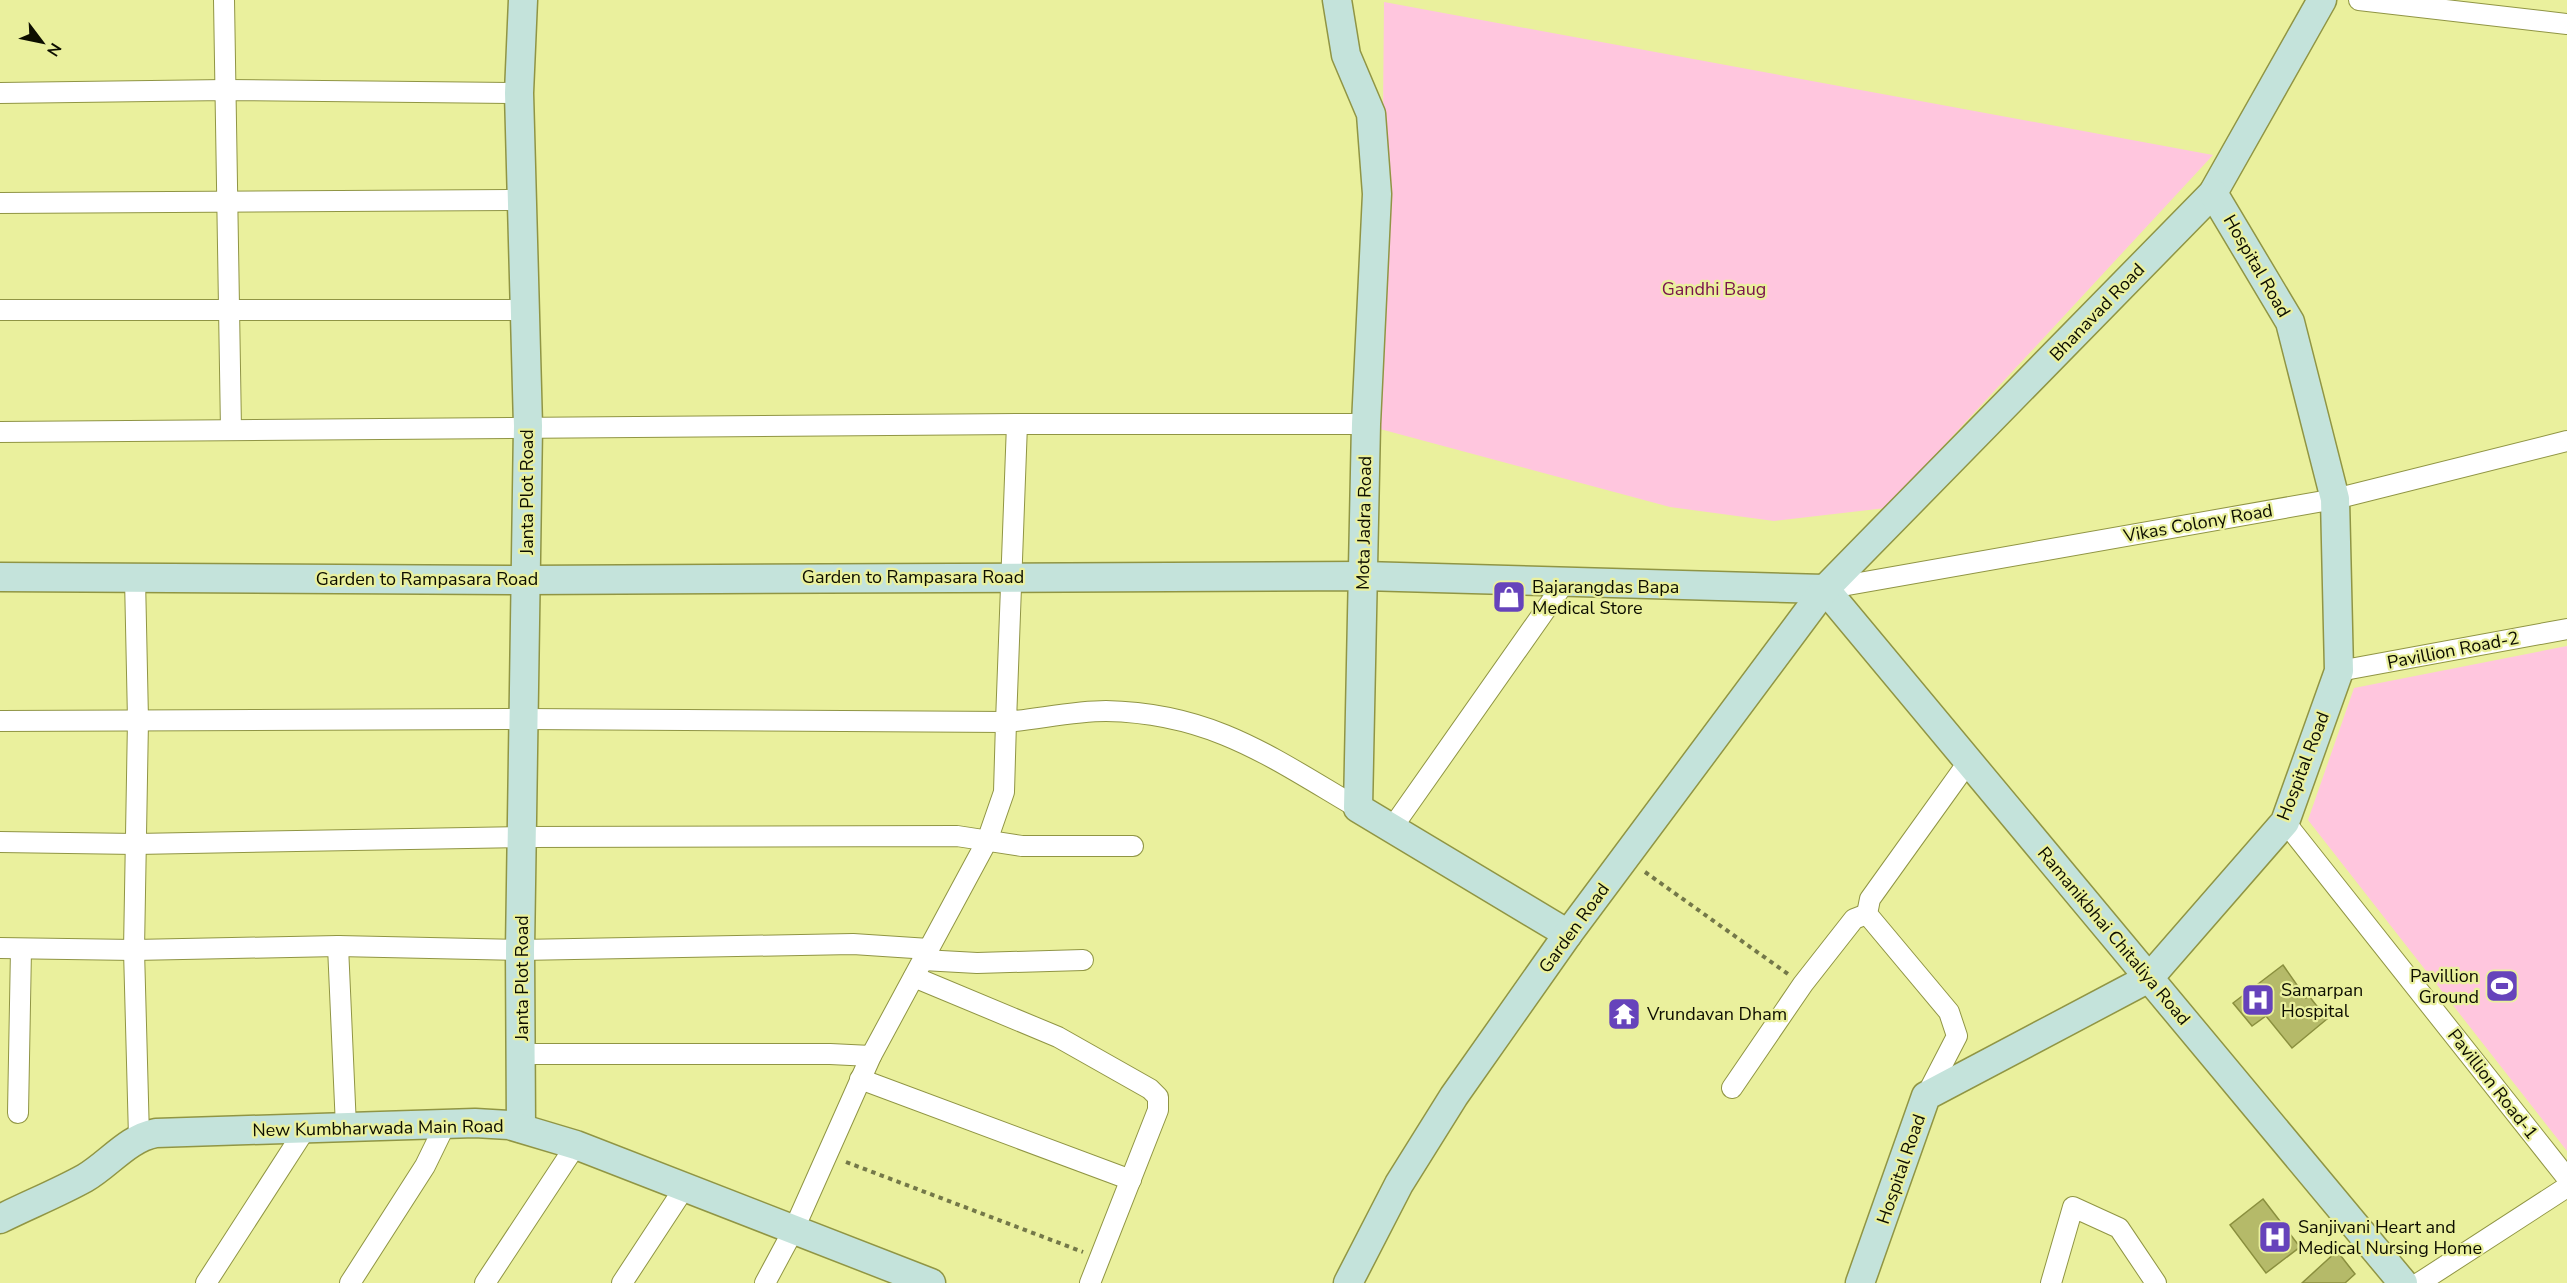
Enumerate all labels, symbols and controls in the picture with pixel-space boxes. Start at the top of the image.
north arrow [12,12,72,72]
text: N [41,39,66,60]
street label: Hospital Road [2218,210,2296,322]
street label: Bhanavad Road [2044,258,2150,366]
park label: Gandhi Baug [1662,277,1766,301]
street label: Janta Plot Road [515,429,539,556]
street label: Mota Jadra Road [1351,456,1377,590]
street label: Vikas Colony Road [2121,498,2274,548]
street label: Garden to Rampasara Road [802,565,1024,589]
street label: Garden to Rampasara Road [316,567,538,591]
place label: Bajarangdas Bapa Medical Store [1532,575,1679,620]
shop icon: Bajarangdas Bapa Medical Store [1491,579,1527,615]
street label: Pavillion Road-2 [2385,625,2521,675]
street label: Hospital Road [2271,708,2335,824]
street label: Ramanikbhai Chitaliya Road [2032,842,2196,1030]
street label: Garden Road [1533,878,1615,978]
street label: Janta Plot Road [510,915,534,1042]
place label: Pavillion Ground [2410,964,2479,1009]
sports icon: Pavillion Ground [2484,968,2520,1004]
place label: Samarpan Hospital [2281,978,2363,1023]
hospital icon: Samarpan Hospital [2240,982,2276,1018]
temple icon: Vrundavan Dham [1606,996,1642,1032]
place label: Vrundavan Dham [1646,1002,1787,1026]
street label: Pavillion Road-1 [2442,1024,2544,1144]
street label: Hospital Road [1871,1111,1931,1227]
street label: New Kumbharwada Main Road [252,1114,504,1142]
place label: Sanjivani Heart and Medical Nursing Home [2298,1215,2482,1260]
hospital icon: Sanjivani Heart and Medical Nursing Home [2257,1219,2293,1255]

